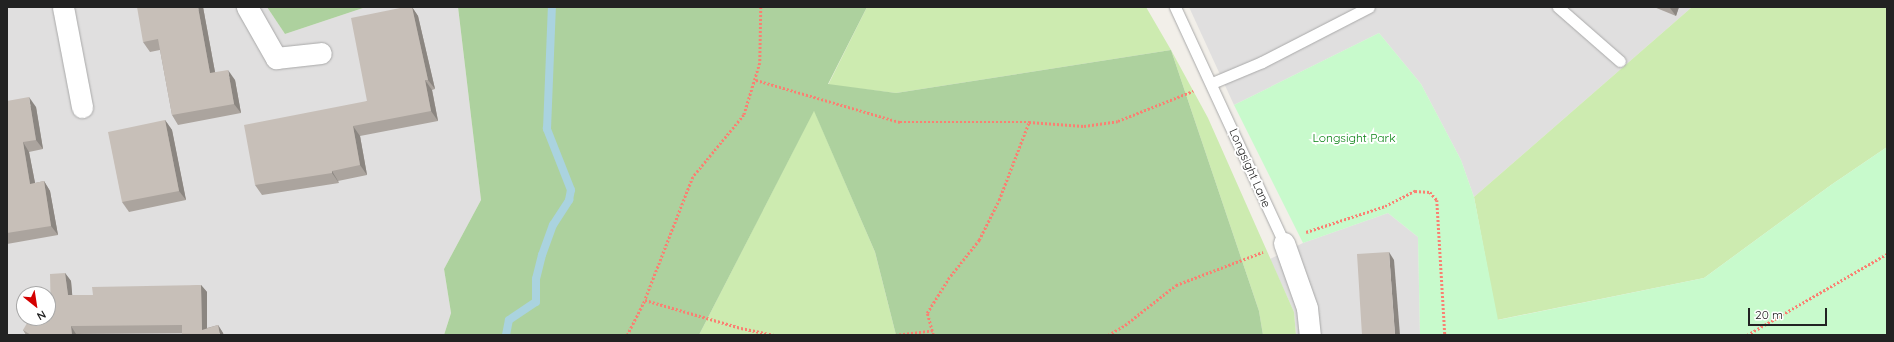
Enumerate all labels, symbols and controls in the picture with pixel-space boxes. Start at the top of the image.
street label: Longsight Lane [1226,126,1274,210]
park label: Longsight Park [1312,131,1396,145]
north arrow [16,286,56,326]
scale bar [1750,300,1829,326]
text: N [34,307,49,324]
text: 20 m [1755,307,1783,322]

